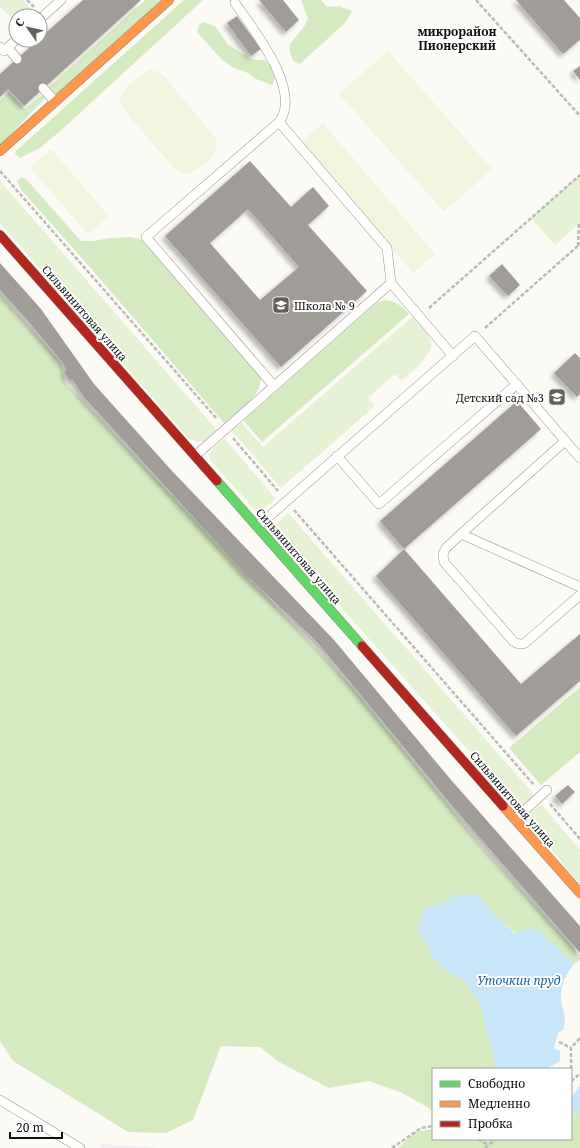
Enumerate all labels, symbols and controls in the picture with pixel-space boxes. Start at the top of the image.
north arrow [8,8,48,48]
text: С [11,15,28,29]
district label: микрорайон Пионерский [417,23,497,54]
street label: Сильвинитовая улица [39,262,131,364]
school or university icon: Школа № 9 [271,295,291,315]
place label: Школа № 9 [294,298,355,313]
school or university icon: Детский сад №3 [547,387,567,407]
place label: Детский сад №3 [456,390,544,405]
street label: Сильвинитовая улица [253,505,345,607]
street label: Сильвинитовая улица [467,748,559,850]
water label: Уточкин пруд [477,972,561,989]
legend [432,1068,572,1140]
text: Свободно [468,1075,525,1092]
text: Медленно [468,1095,530,1112]
scale bar [10,1114,62,1140]
text: Пробка [468,1115,513,1132]
text: 20 m [16,1119,44,1136]

